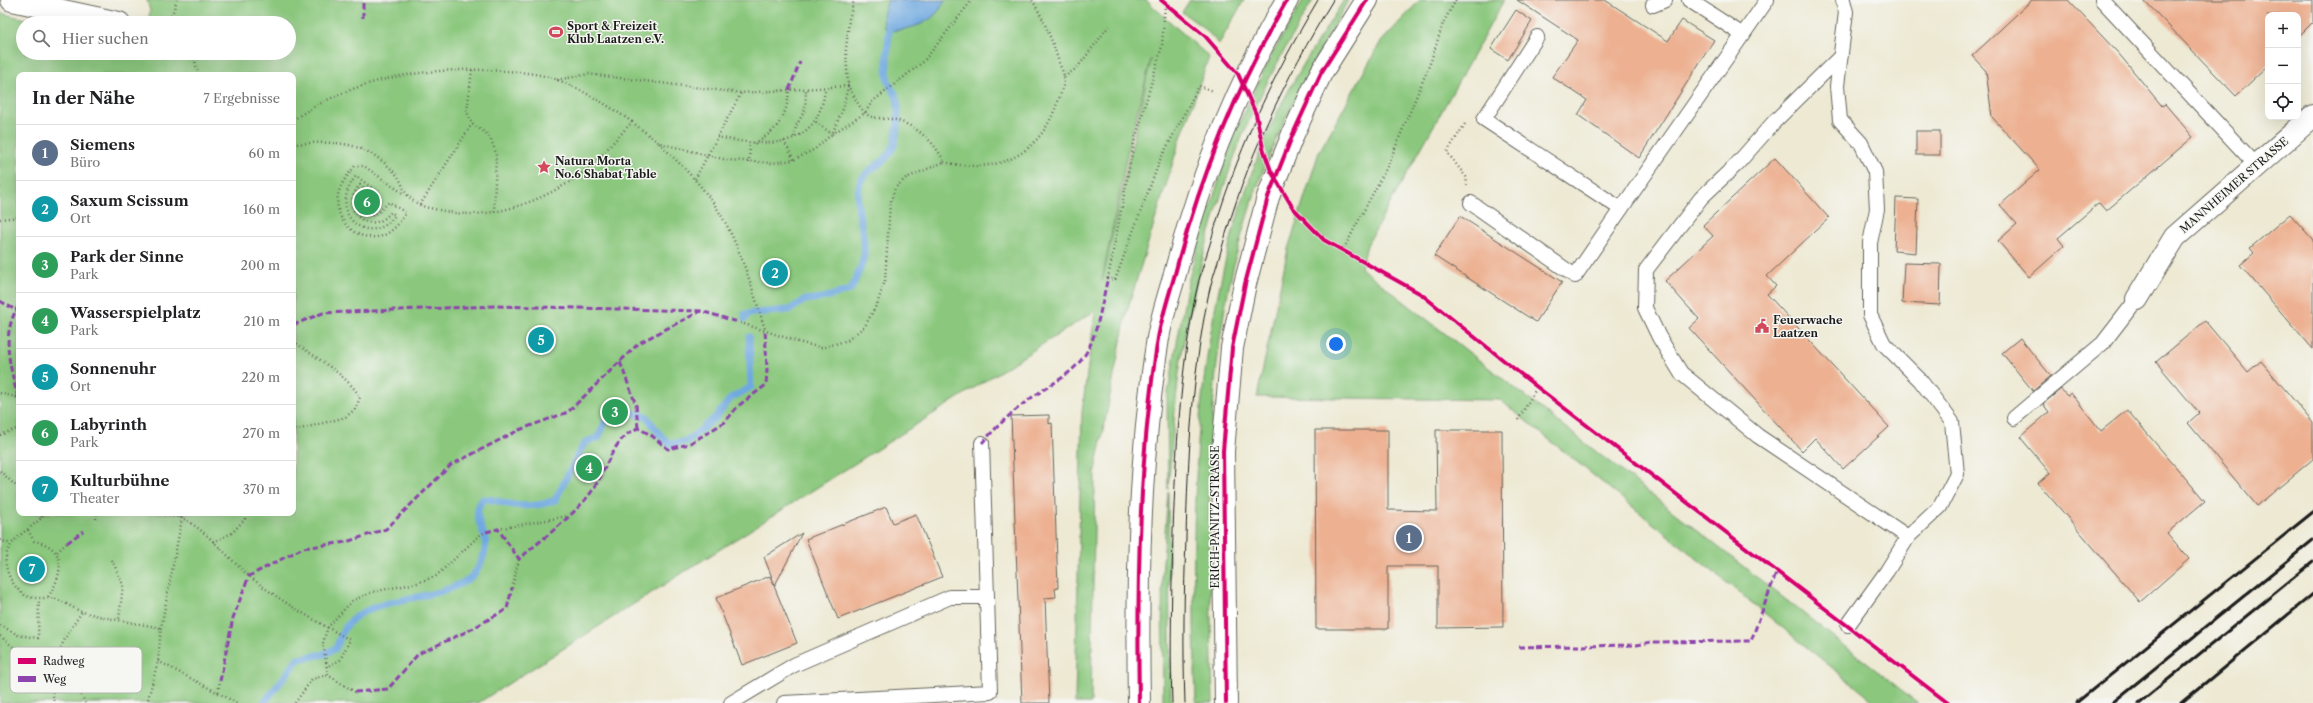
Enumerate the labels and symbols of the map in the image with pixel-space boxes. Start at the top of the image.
place label: Sport & Freizeit Klub Laatzen e.V. [567,19,664,46]
sports icon: Sport & Freizeit Klub Laatzen e.V. [548,24,564,40]
street label: MANNHEIMER STRASSE [2177,134,2292,236]
place label: Natura Morta No.6 Shabat Table [555,154,657,181]
place icon: Natura Morta No.6 Shabat Table [536,159,552,175]
pin: 6 [354,187,380,217]
pin: 2 [762,258,788,288]
place label: Feuerwache Laatzen [1773,313,1843,340]
public building icon: Feuerwache Laatzen [1754,318,1770,334]
pin: 5 [528,325,554,355]
your location [1326,334,1346,354]
pin: 3 [602,397,628,427]
street label: ERICH-PANITZ-STRASSE [1208,445,1222,588]
pin: 4 [576,453,602,483]
pin: 1 [1396,523,1422,553]
pin: 7 [19,554,45,584]
legend [10,647,142,693]
text: Radweg [43,654,84,668]
text: Weg [42,672,66,686]

